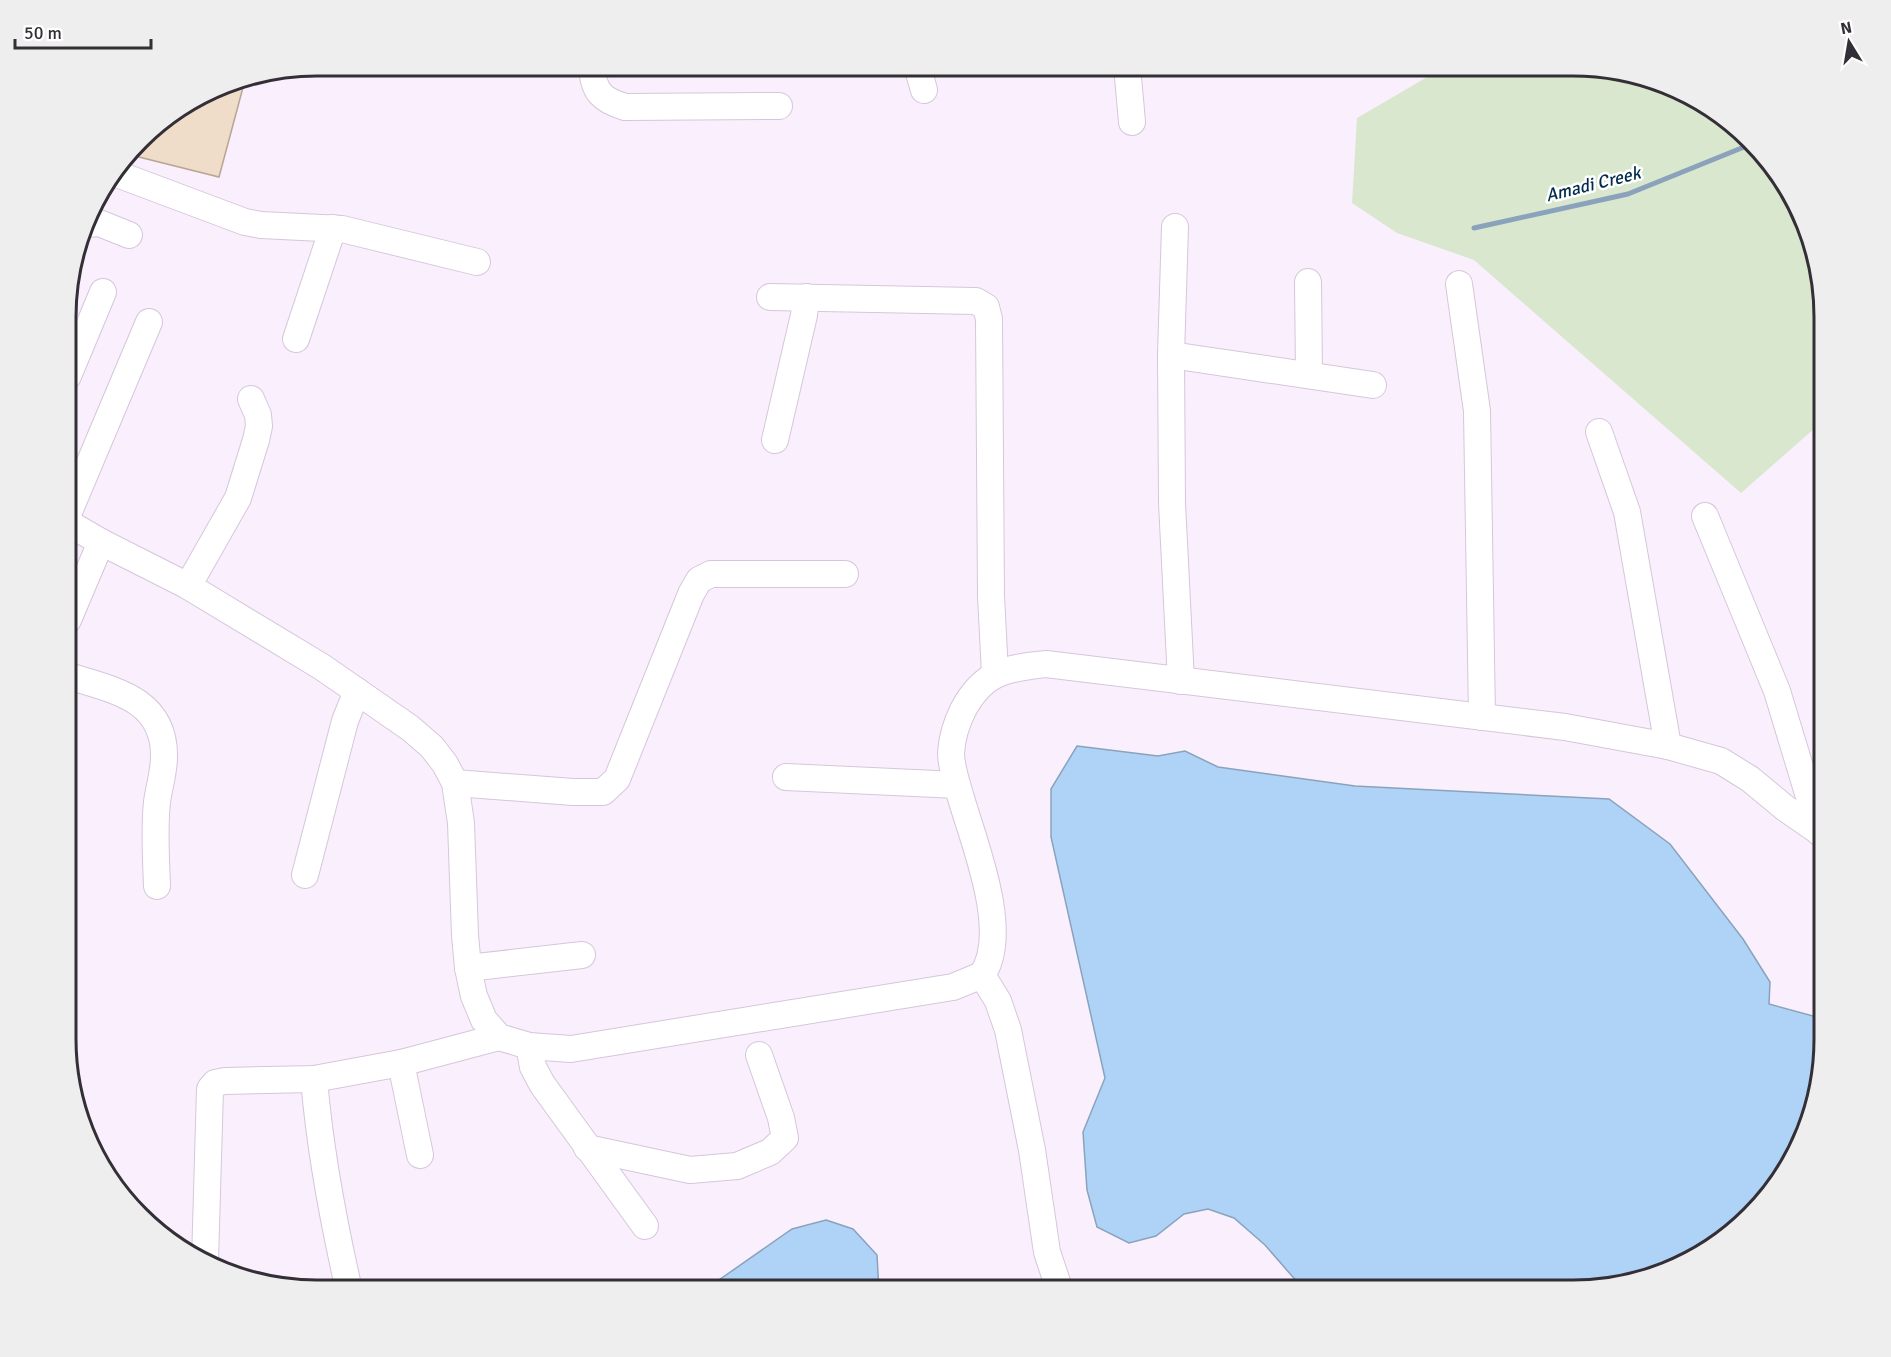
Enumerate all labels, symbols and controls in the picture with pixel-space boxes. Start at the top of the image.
scale bar [15,12,152,50]
north arrow [1819,12,1879,72]
text: N [1839,17,1854,39]
text: 50 m [24,22,62,44]
water label: Amadi Creek [1543,161,1645,206]

